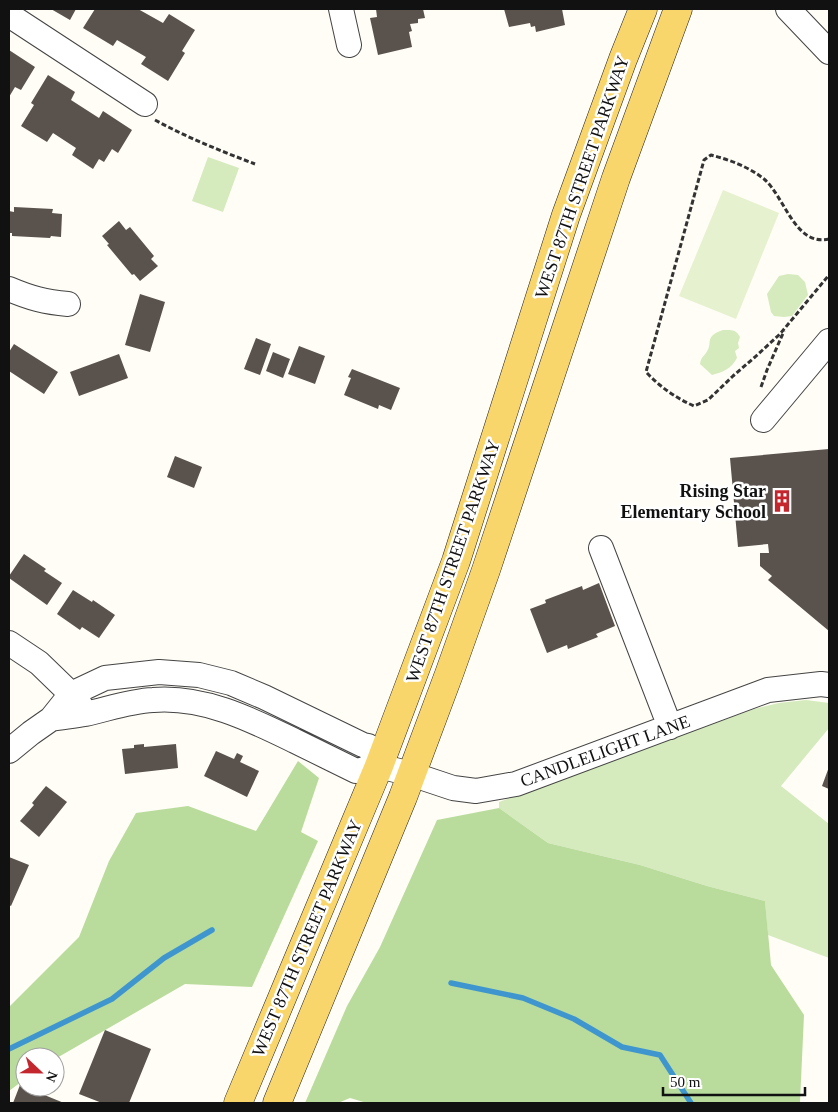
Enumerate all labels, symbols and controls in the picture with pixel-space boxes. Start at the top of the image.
street label: WEST 87TH STREET PARKWAY [531,53,633,301]
street label: WEST 87TH STREET PARKWAY [402,437,504,685]
place label: Rising Star Elementary School [621,481,766,522]
building icon: Rising Star Elementary School [769,488,795,514]
street label: CANDLELIGHT LANE [517,711,693,791]
street label: WEST 87TH STREET PARKWAY [248,816,366,1060]
north arrow [15,1047,65,1097]
scale bar [663,1064,806,1096]
text: N [43,1069,60,1084]
text: 50 m [670,1074,701,1090]

